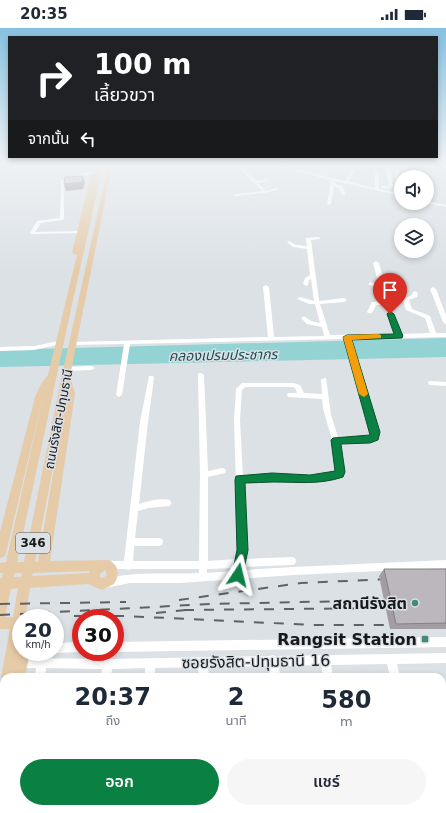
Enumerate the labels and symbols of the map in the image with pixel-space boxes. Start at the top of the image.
pin [373,273,407,314]
water label: คลองเปรมประชากร [169,346,279,364]
street label: ถนนรังสิต-ปทุมธานี [41,368,76,470]
road number: 346 [16,533,50,553]
position arrow [217,554,259,596]
place label: สถานีรังสิต [333,594,407,613]
marker: สถานีรังสิต [410,598,420,608]
speed limit sign: 30 [72,609,124,661]
place label: Rangsit Station [277,630,417,649]
marker: Rangsit Station [420,634,430,644]
street label: ซอยรังสิต-ปทุมธานี 16 [181,651,331,672]

